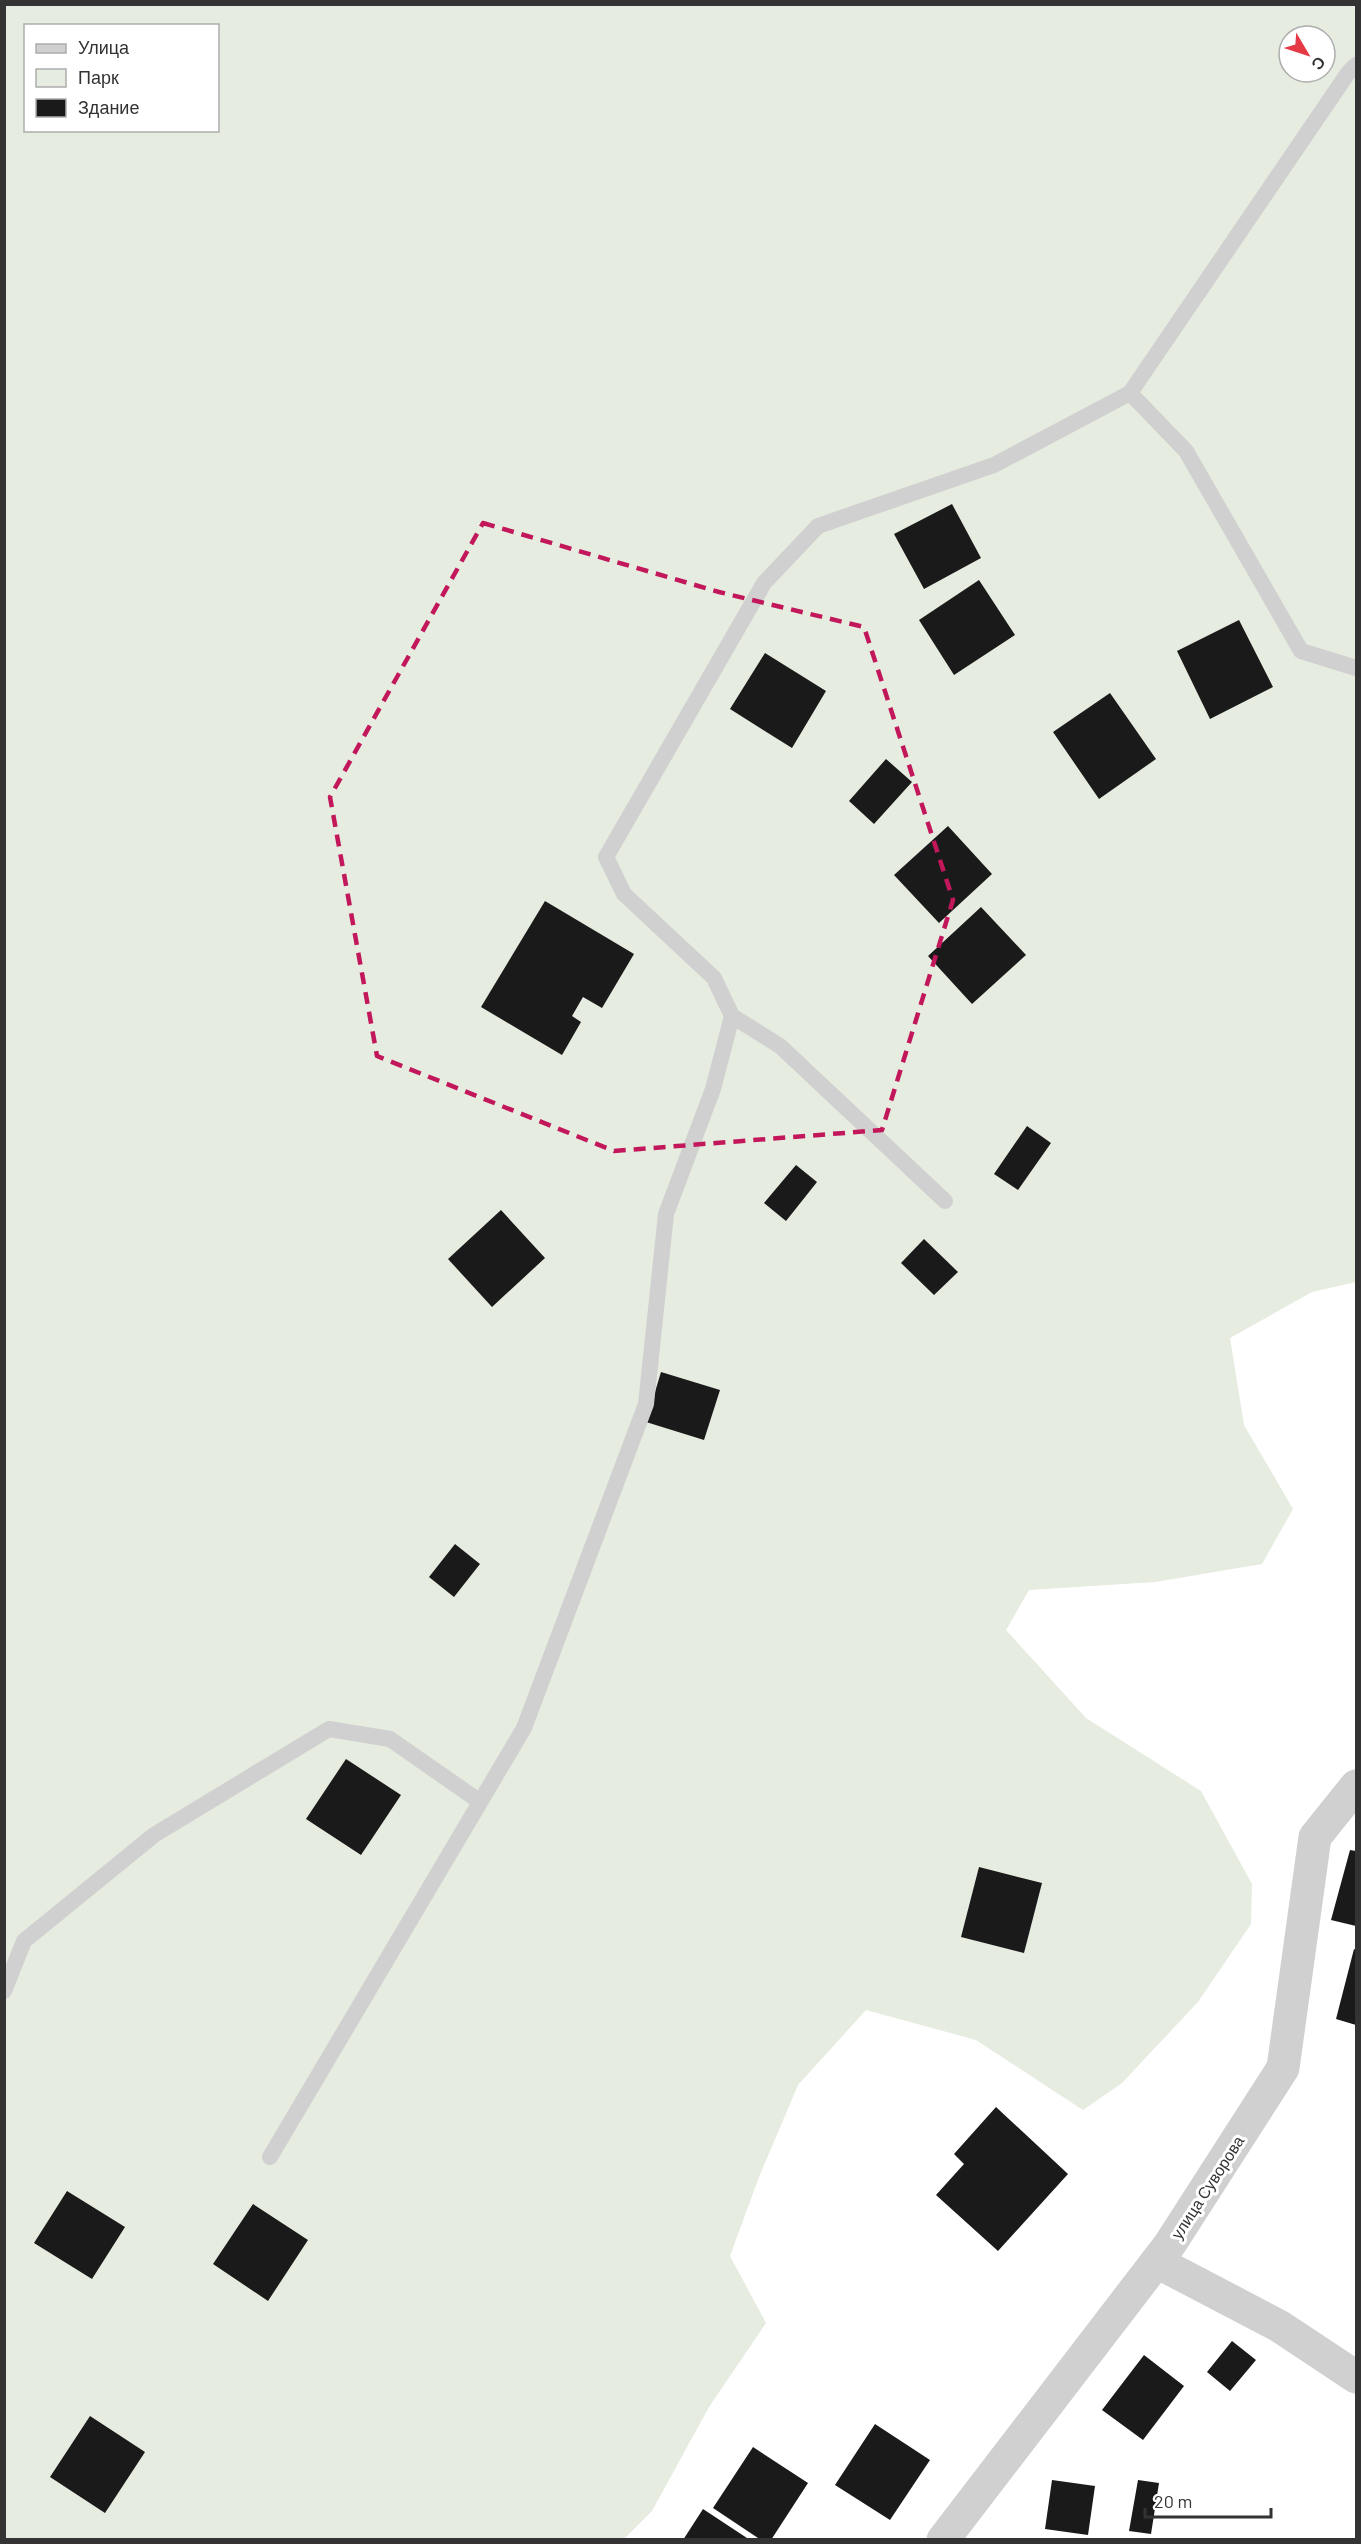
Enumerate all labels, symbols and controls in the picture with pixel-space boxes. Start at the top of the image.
legend [24,24,219,132]
north arrow [1277,24,1337,84]
text: Улица [78,36,130,58]
text: С [1308,53,1330,75]
text: Парк [78,66,119,88]
text: Здание [78,96,139,118]
street label: улица Суворова [1167,2132,1247,2242]
scale bar [1145,2481,1271,2519]
text: 20 m [1154,2490,1192,2512]

